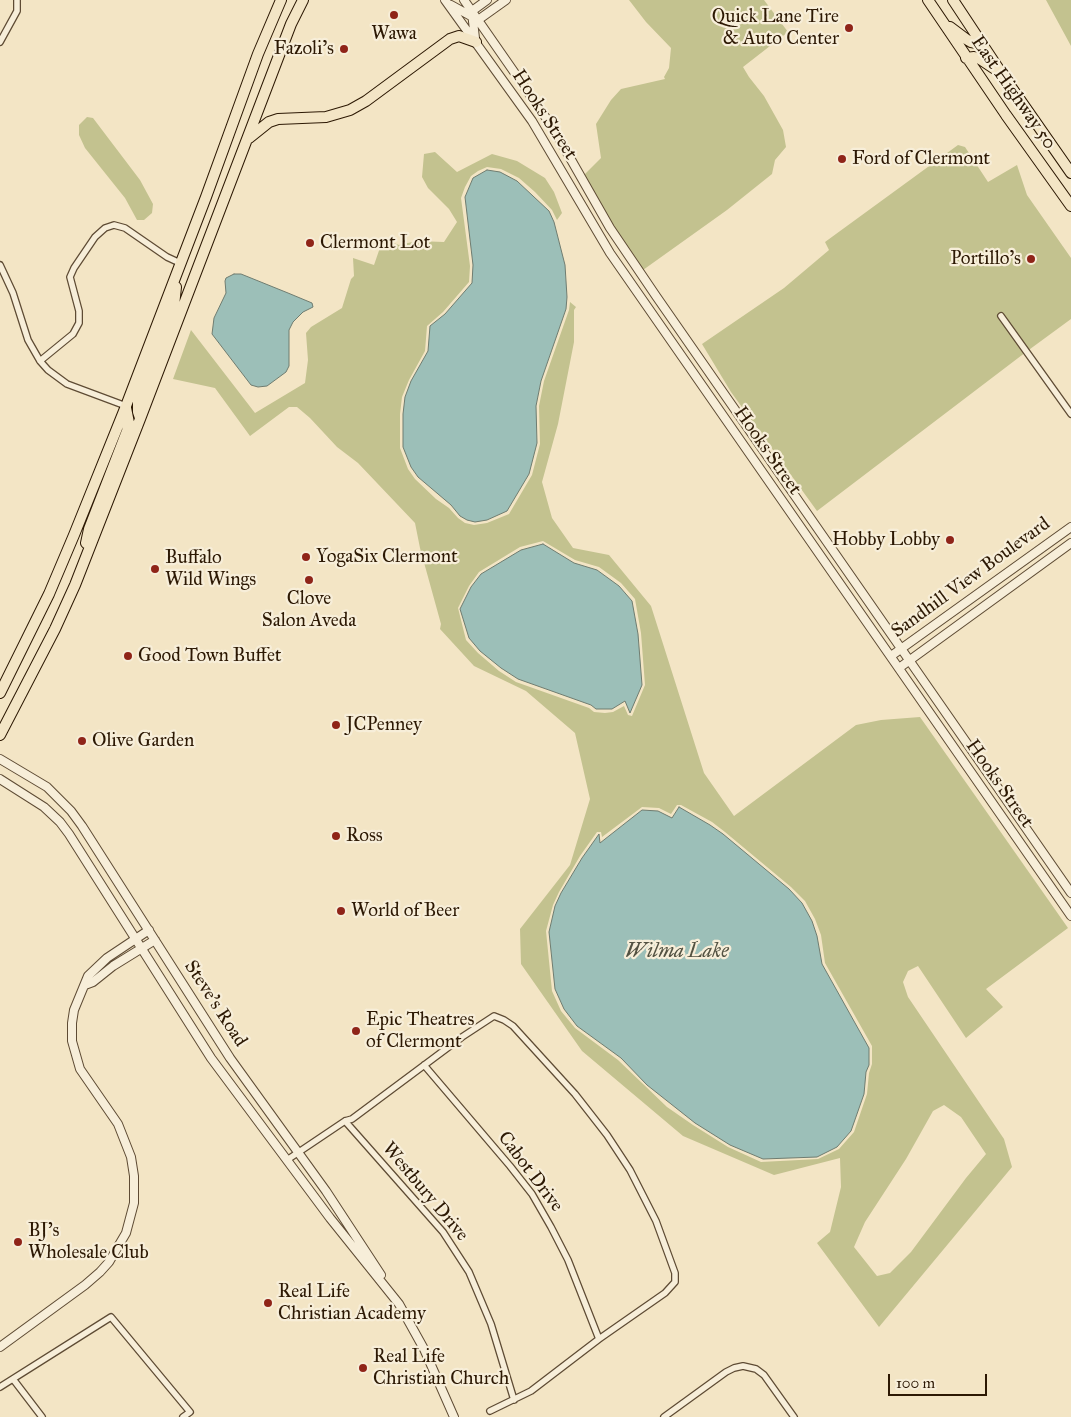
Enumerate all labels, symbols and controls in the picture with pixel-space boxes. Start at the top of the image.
place label: Quick Lane Tire & Auto Center [712,6,839,50]
marker: Wawa [388,9,400,21]
marker: Quick Lane Tire & Auto Center [843,22,855,34]
place label: Wawa [371,23,417,45]
street label: East Highway 50 [965,32,1061,154]
place label: Fazoli's [274,38,334,60]
marker: Fazoli's [338,43,350,55]
street label: Hooks Street [507,66,581,164]
place label: Ford of Clermont [852,148,990,170]
marker: Ford of Clermont [836,153,848,165]
place label: Clermont Lot [320,232,430,254]
marker: Clermont Lot [304,237,316,249]
place label: Portillo's [950,248,1021,270]
marker: Portillo's [1025,253,1037,265]
street label: Hooks Street [728,402,806,500]
street label: Sandhill View Boulevard [887,513,1055,643]
place label: Hobby Lobby [832,529,940,551]
marker: Hobby Lobby [944,534,956,546]
place label: YogaSix Clermont [316,546,458,568]
place label: Buffalo Wild Wings [165,547,256,591]
marker: YogaSix Clermont [300,551,312,563]
marker: Buffalo Wild Wings [149,563,161,575]
marker: Clove Salon Aveda [303,574,315,586]
place label: Clove Salon Aveda [262,588,356,632]
place label: Good Town Buffet [138,645,282,667]
marker: Good Town Buffet [122,650,134,662]
place label: JCPenney [346,714,422,736]
marker: JCPenney [330,719,342,731]
place label: Olive Garden [92,730,194,752]
marker: Olive Garden [76,735,88,747]
street label: Hooks Street [960,735,1038,833]
place label: Ross [346,825,383,847]
marker: Ross [330,830,342,842]
place label: World of Beer [351,900,459,922]
marker: World of Beer [335,905,347,917]
water label: Wilma Lake [625,940,729,964]
street label: Steve's Road [179,957,251,1051]
place label: Epic Theatres of Clermont [366,1009,474,1053]
marker: Epic Theatres of Clermont [350,1025,362,1037]
street label: Cabot Drive [492,1127,568,1217]
street label: Westbury Drive [377,1138,473,1246]
place label: BJ's Wholesale Club [28,1220,149,1264]
marker: BJ's Wholesale Club [12,1236,24,1248]
place label: Real Life Christian Academy [278,1281,426,1325]
marker: Real Life Christian Academy [262,1297,274,1309]
place label: Real Life Christian Church [373,1346,509,1390]
marker: Real Life Christian Church [357,1362,369,1374]
scale bar [891,1364,990,1396]
text: 100 m [896,1374,935,1392]

